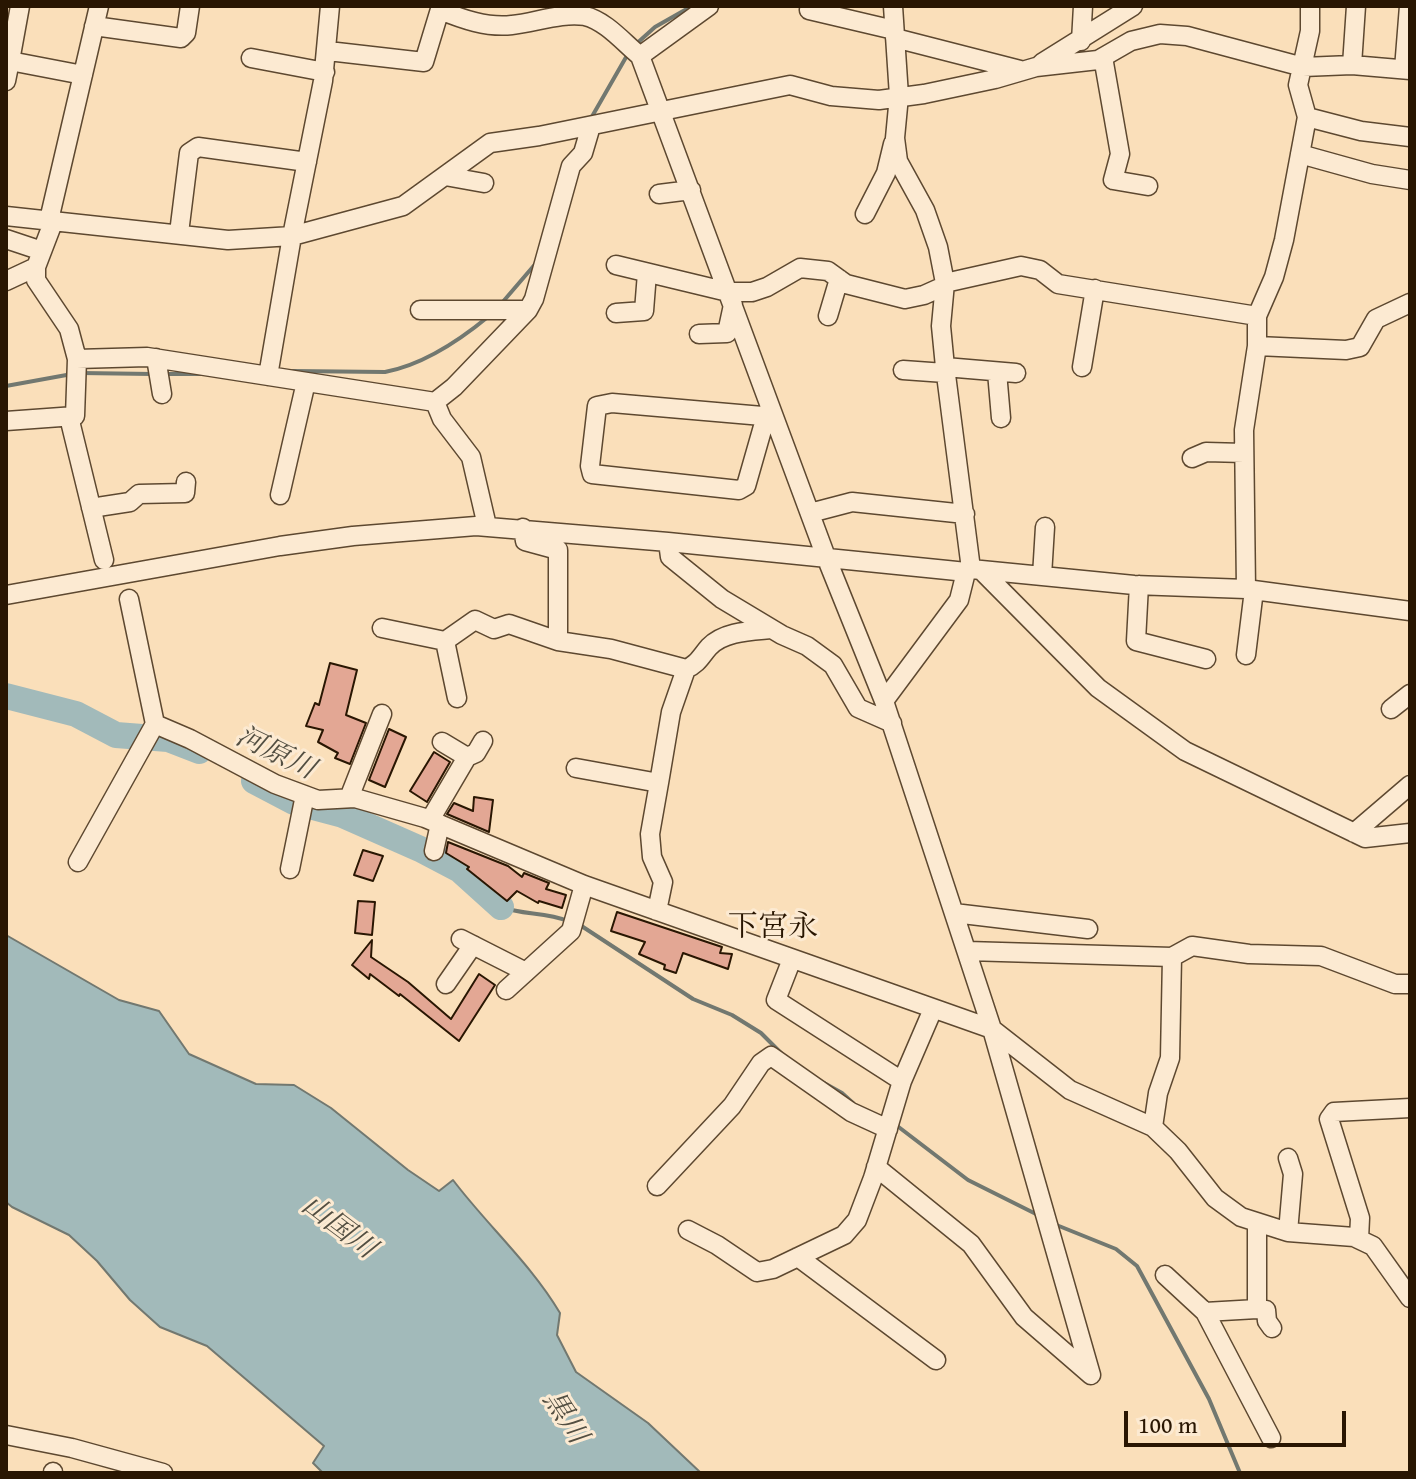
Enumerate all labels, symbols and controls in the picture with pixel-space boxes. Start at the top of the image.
water label: 河原川 [230,720,320,788]
district label: 下宮永 [728,910,818,946]
water label: 山国川 [294,1189,382,1267]
water label: 黒川 [535,1385,593,1451]
scale bar [1128,1395,1350,1445]
text: 100 m [1138,1407,1198,1442]

